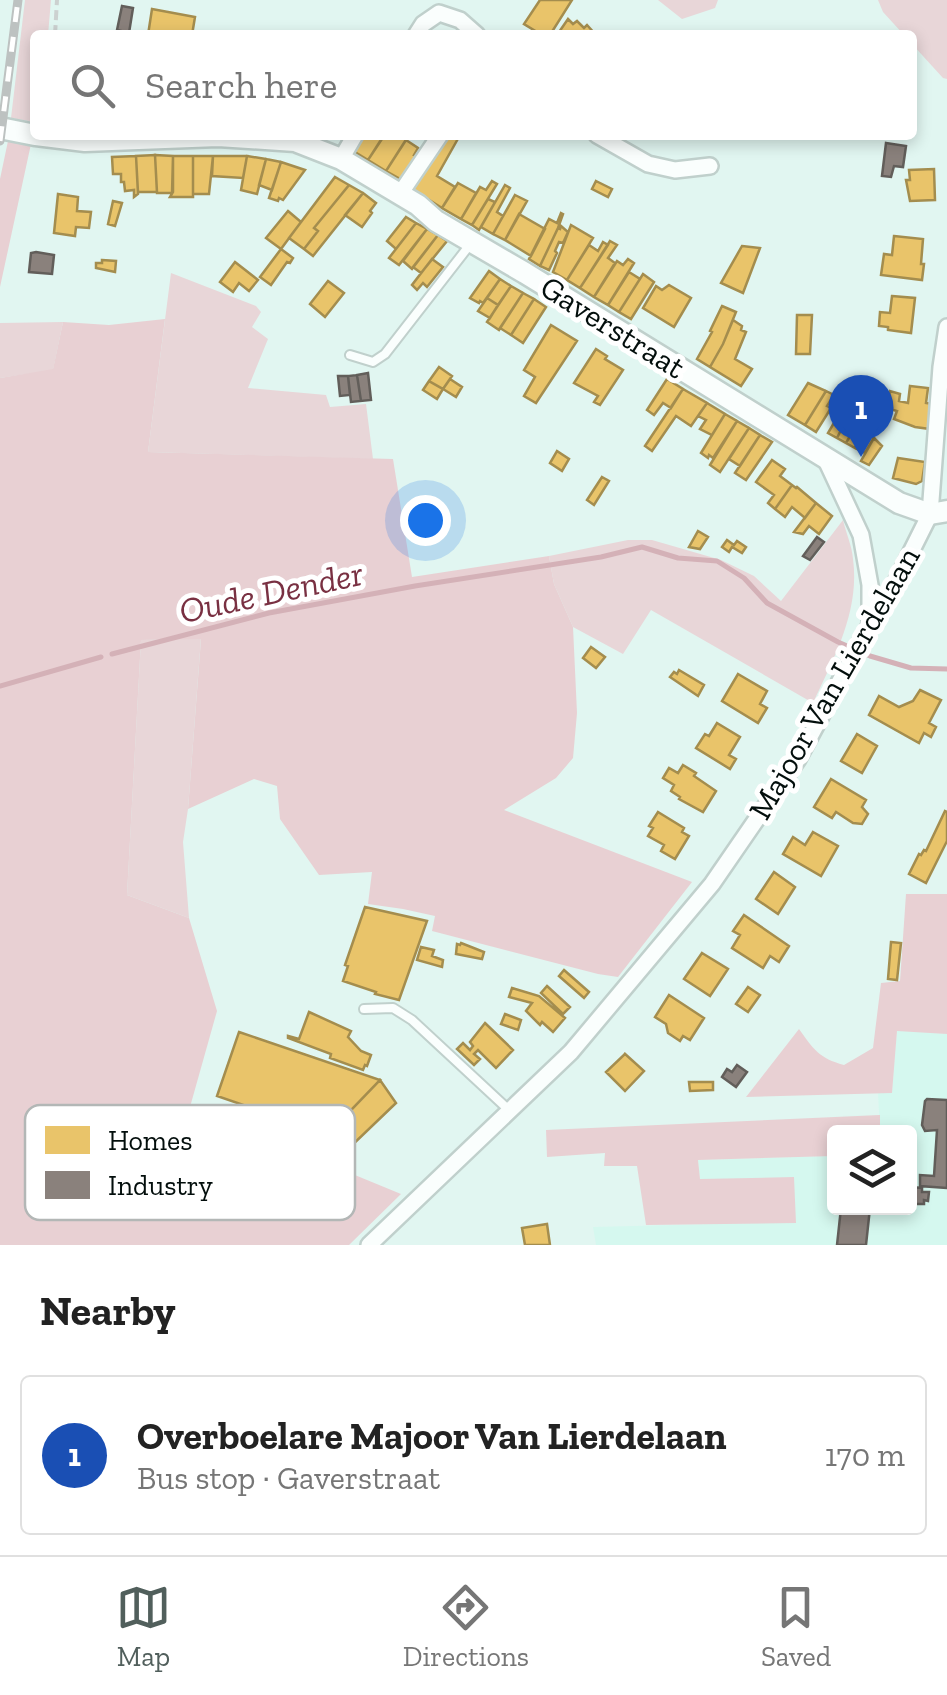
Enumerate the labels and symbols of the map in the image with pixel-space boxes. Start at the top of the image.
street label: Gaverstraat [534,268,692,386]
pin: 1 [828,374,894,457]
your location [400,495,451,546]
street label: Majoor Van Lierdelaan [740,539,928,826]
water label: Oude Dender [175,552,368,632]
legend [25,1105,355,1220]
text: Homes [108,1124,192,1157]
text: Industry [108,1169,214,1202]

